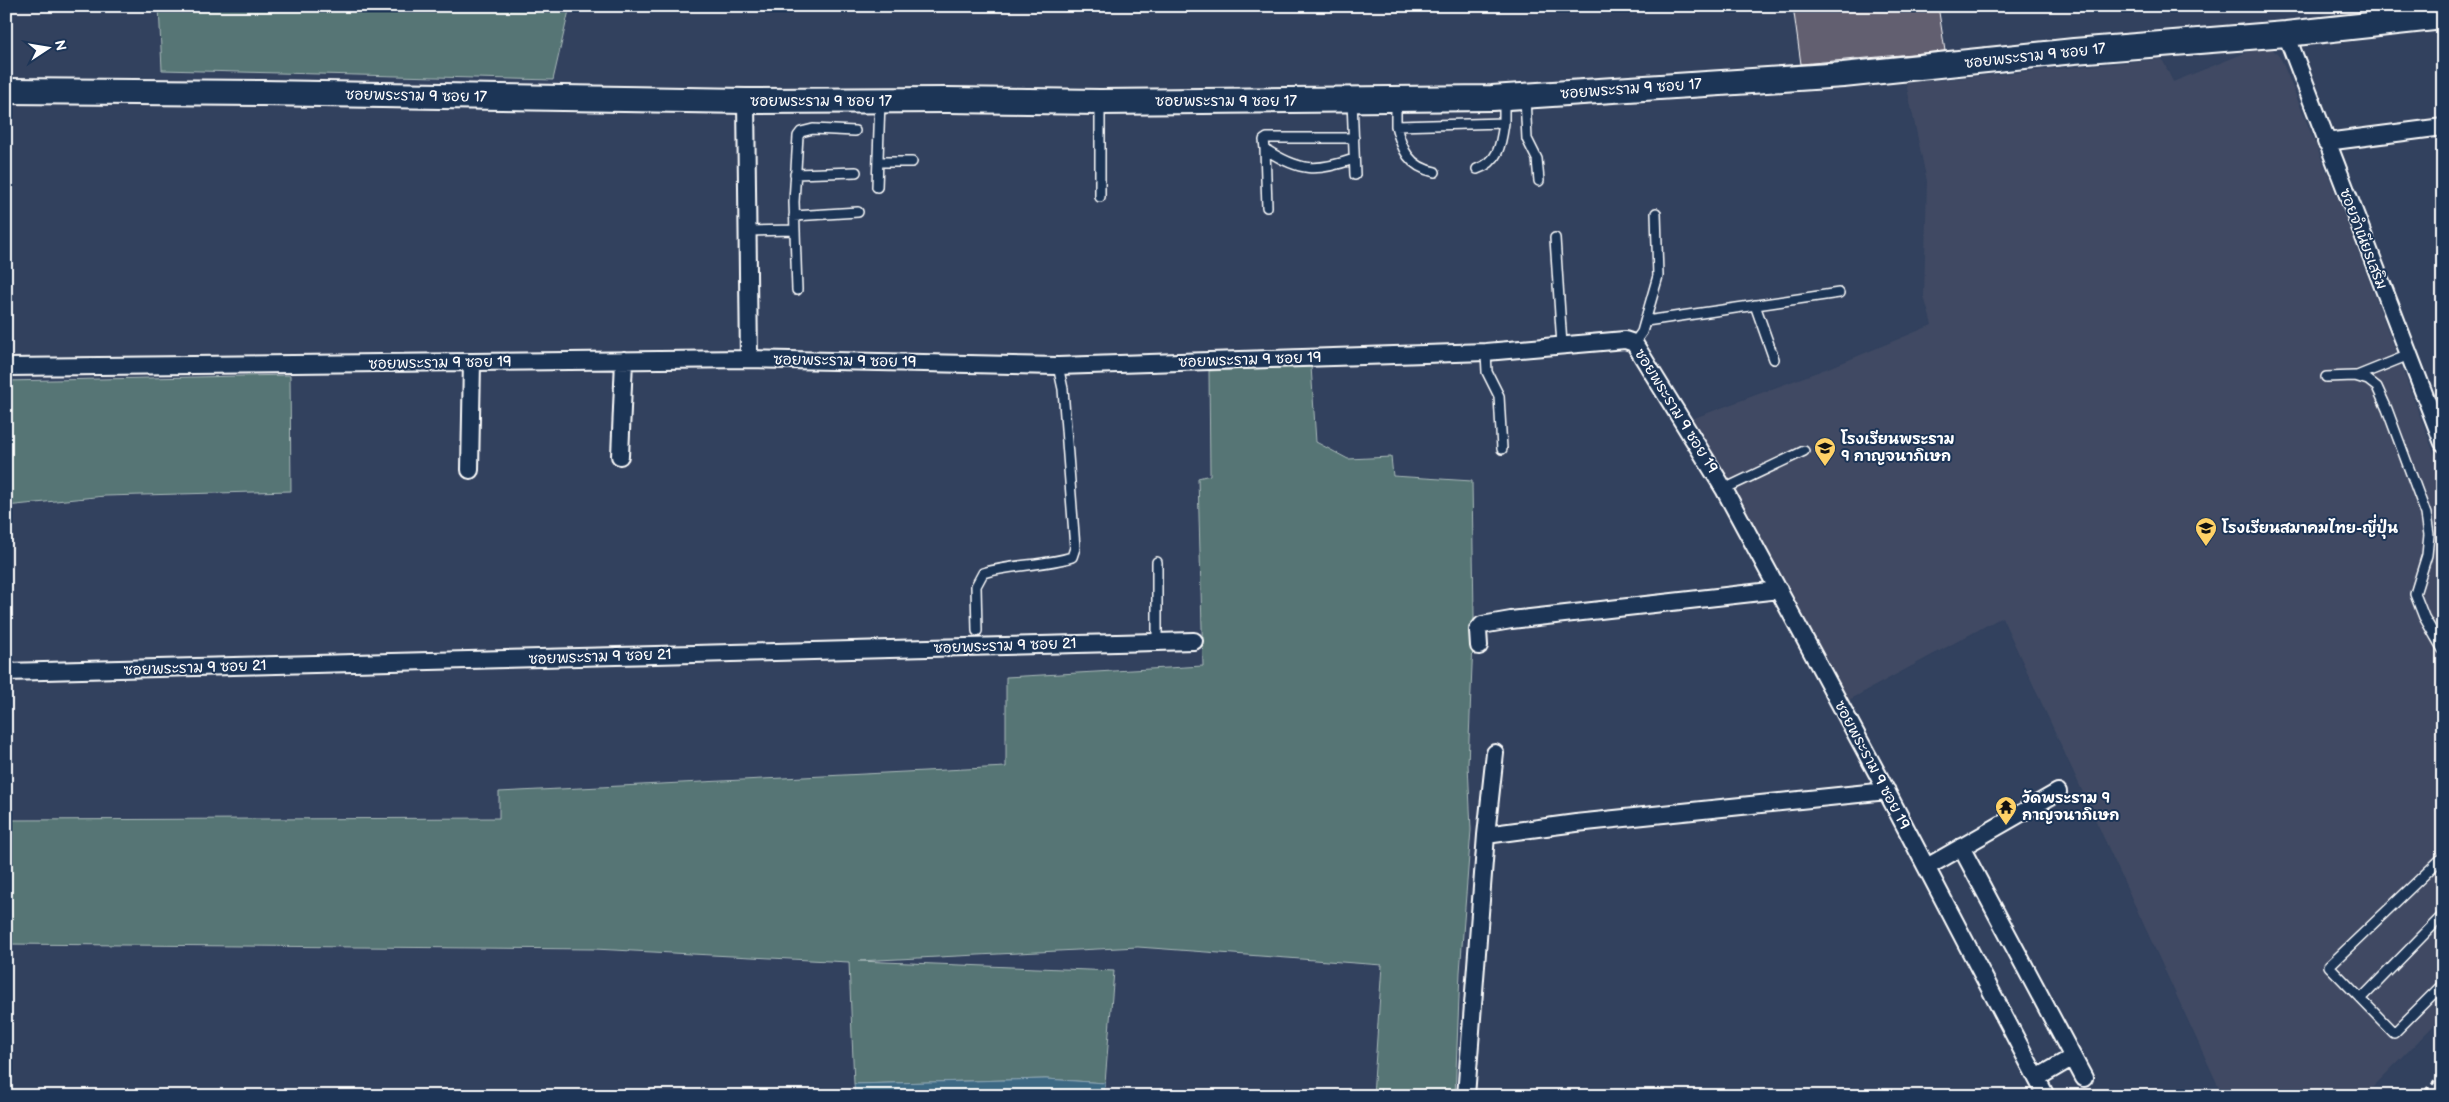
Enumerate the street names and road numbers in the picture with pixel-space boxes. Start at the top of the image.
street label: ซอยพระราม 9 ซอย 17 [1963,39,2107,73]
street label: ซอยพระราม 9 ซอย 17 [1560,75,1703,103]
street label: ซอยพระราม 9 ซอย 17 [345,85,488,107]
street label: ซอยพระราม 9 ซอย 17 [750,92,893,111]
street label: ซอยพระราม 9 ซอย 17 [1155,92,1298,111]
street label: ซอยจำเนียรเสริม [2335,186,2391,292]
street label: ซอยพระราม 9 ซอย 19 [1630,345,1722,477]
street label: ซอยพระราม 9 ซอย 19 [1178,348,1322,372]
street label: ซอยพระราม 9 ซอย 19 [773,350,917,372]
street label: ซอยพระราม 9 ซอย 19 [368,352,512,374]
street label: ซอยพระราม 9 ซอย 21 [933,634,1077,658]
street label: ซอยพระราม 9 ซอย 21 [528,645,672,669]
street label: ซอยพระราม 9 ซอย 21 [123,656,267,680]
street label: ซอยพระราม 9 ซอย 19 [1830,697,1914,833]

